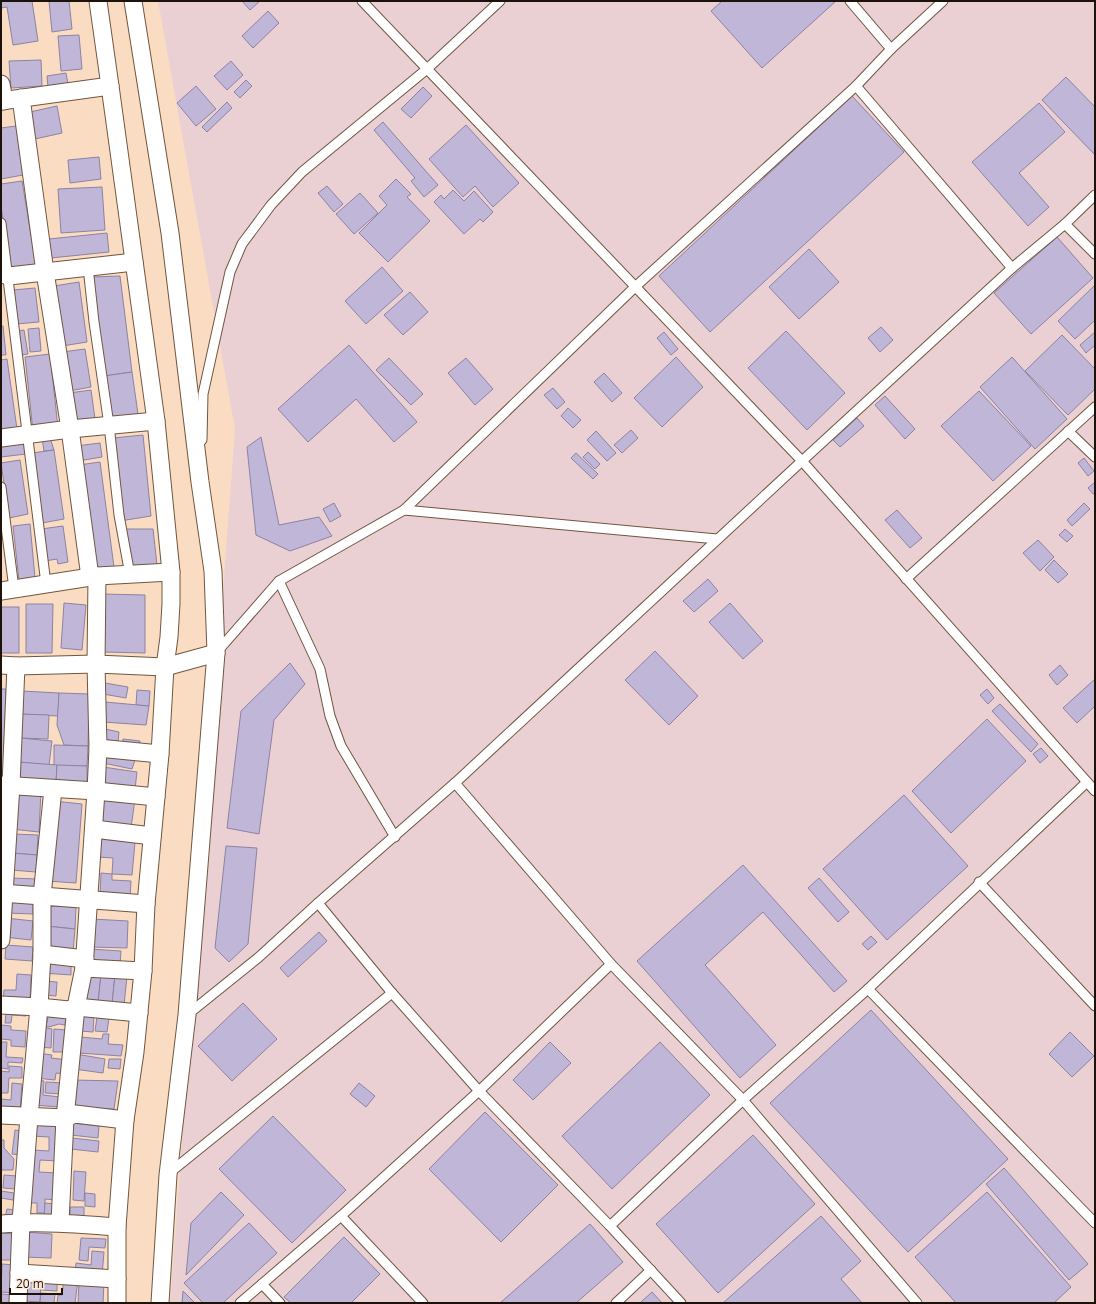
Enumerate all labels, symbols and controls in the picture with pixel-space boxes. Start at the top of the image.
scale bar [10,1270,62,1296]
text: 20 m [16,1275,44,1292]

